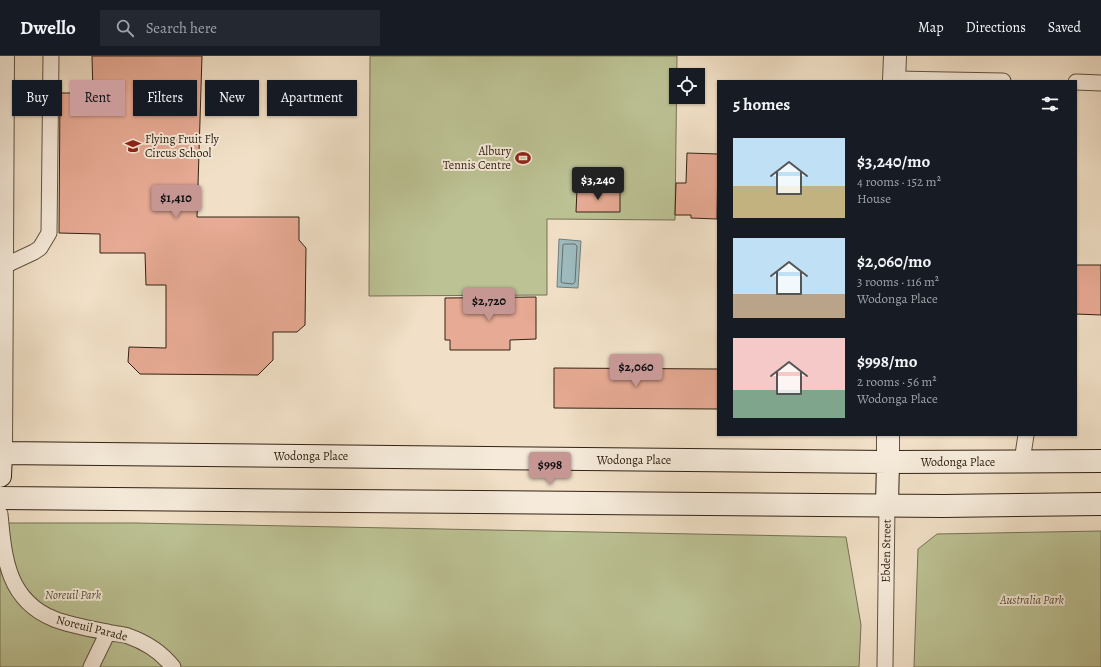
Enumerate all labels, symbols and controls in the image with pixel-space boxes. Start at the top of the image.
search box [100,10,380,46]
text: Dwello [20,15,76,41]
icon: search [114,17,136,39]
text: Search here [146,18,217,38]
text: Map [918,18,944,37]
text: Directions [966,18,1026,37]
text: Saved [1048,18,1081,37]
map controls [669,68,705,104]
button: locate [669,68,705,104]
chip: Buy [12,80,62,116]
chip: Rent [70,80,125,116]
chip: Filters [133,80,197,116]
chip: New [205,80,259,116]
chip: Apartment [267,80,357,116]
text: 5 homes [733,93,790,116]
icon: filters [1039,93,1061,115]
place label: Flying Fruit Fly Circus School [145,131,220,161]
school or university icon: Flying Fruit Fly Circus School [124,137,142,155]
place label: Albury Tennis Centre [443,143,512,173]
sports icon: Albury Tennis Centre [514,149,532,167]
text: $3,240/mo [857,150,930,173]
icon: home [765,154,813,202]
pin: $3,240 [565,167,631,201]
text: $3,240 [581,171,615,188]
text: 4 rooms · 152 m² [857,173,941,190]
pin: $1,410 [143,185,209,219]
text: $1,410 [160,189,192,206]
text: House [857,190,891,207]
text: $2,060/mo [857,250,931,273]
icon: home [765,254,813,302]
text: 3 rooms · 116 m² [857,273,939,290]
pin: $2,720 [456,288,522,322]
text: Wodonga Place [857,290,938,307]
text: $2,720 [472,292,506,309]
text: $998/mo [857,350,917,373]
pin: $2,060 [603,354,669,388]
icon: home [765,354,813,402]
text: $2,060 [619,358,653,375]
text: 2 rooms · 56 m² [857,373,937,390]
text: Wodonga Place [857,390,938,407]
street label: Wodonga Place [273,448,348,464]
pin: $998 [526,452,574,486]
street label: Wodonga Place [596,452,671,468]
street label: Wodonga Place [920,454,995,470]
text: $998 [538,456,562,473]
street label: Ebden Street [877,519,895,583]
park label: Noreuil Park [45,587,102,603]
park label: Australia Park [999,592,1065,608]
street label: Noreuil Parade [55,611,129,645]

